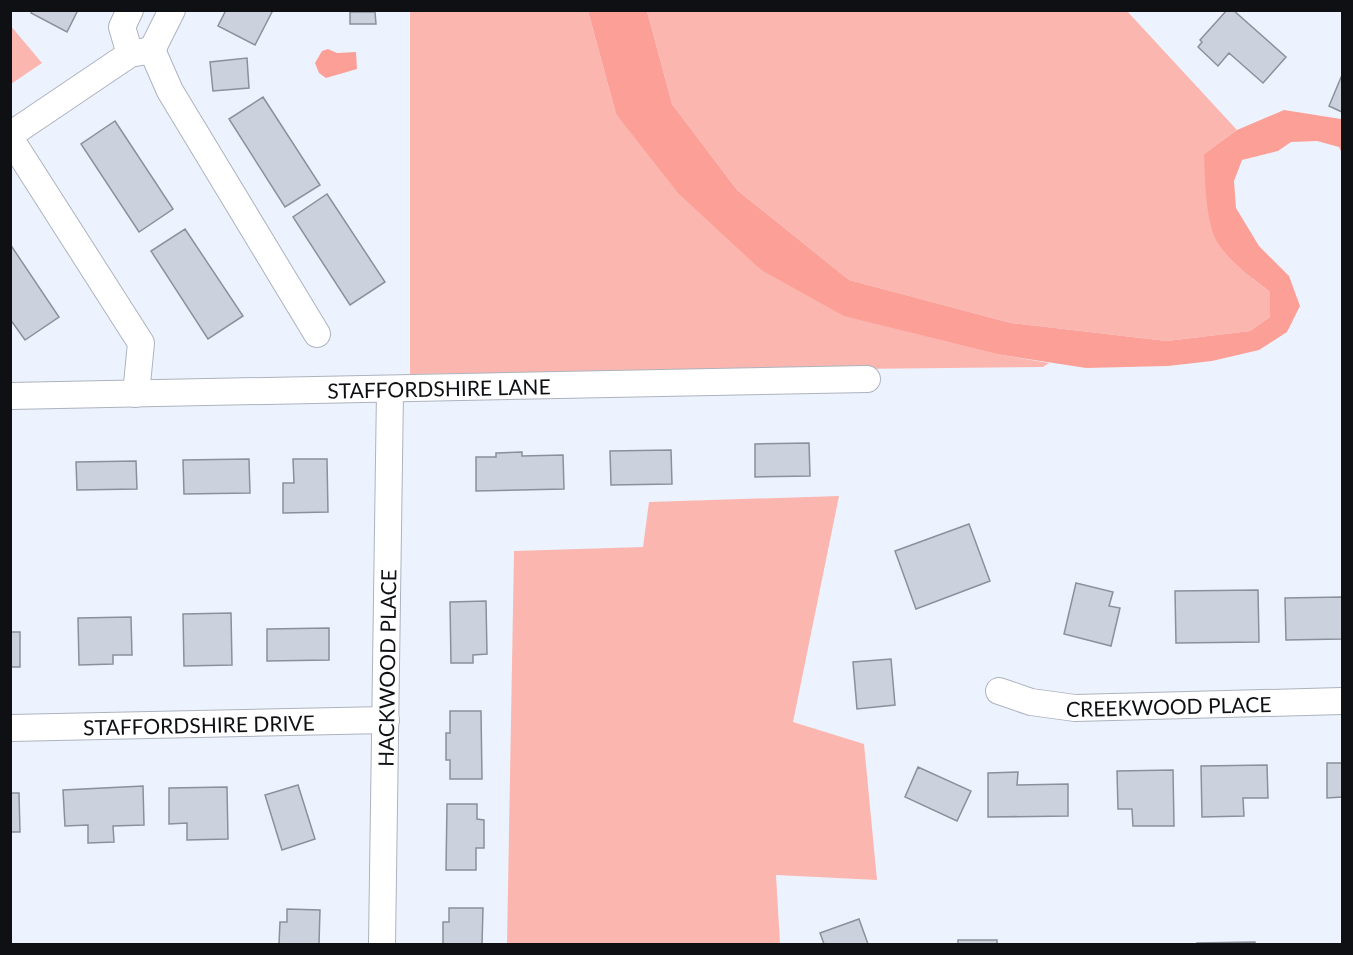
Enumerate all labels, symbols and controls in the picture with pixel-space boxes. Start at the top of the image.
street label: STAFFORDSHIRE LANE [327,373,551,402]
street label: HACKWOOD PLACE [372,569,400,767]
street label: CREEKWOOD PLACE [1064,690,1272,721]
street label: STAFFORDSHIRE DRIVE [83,709,315,739]

